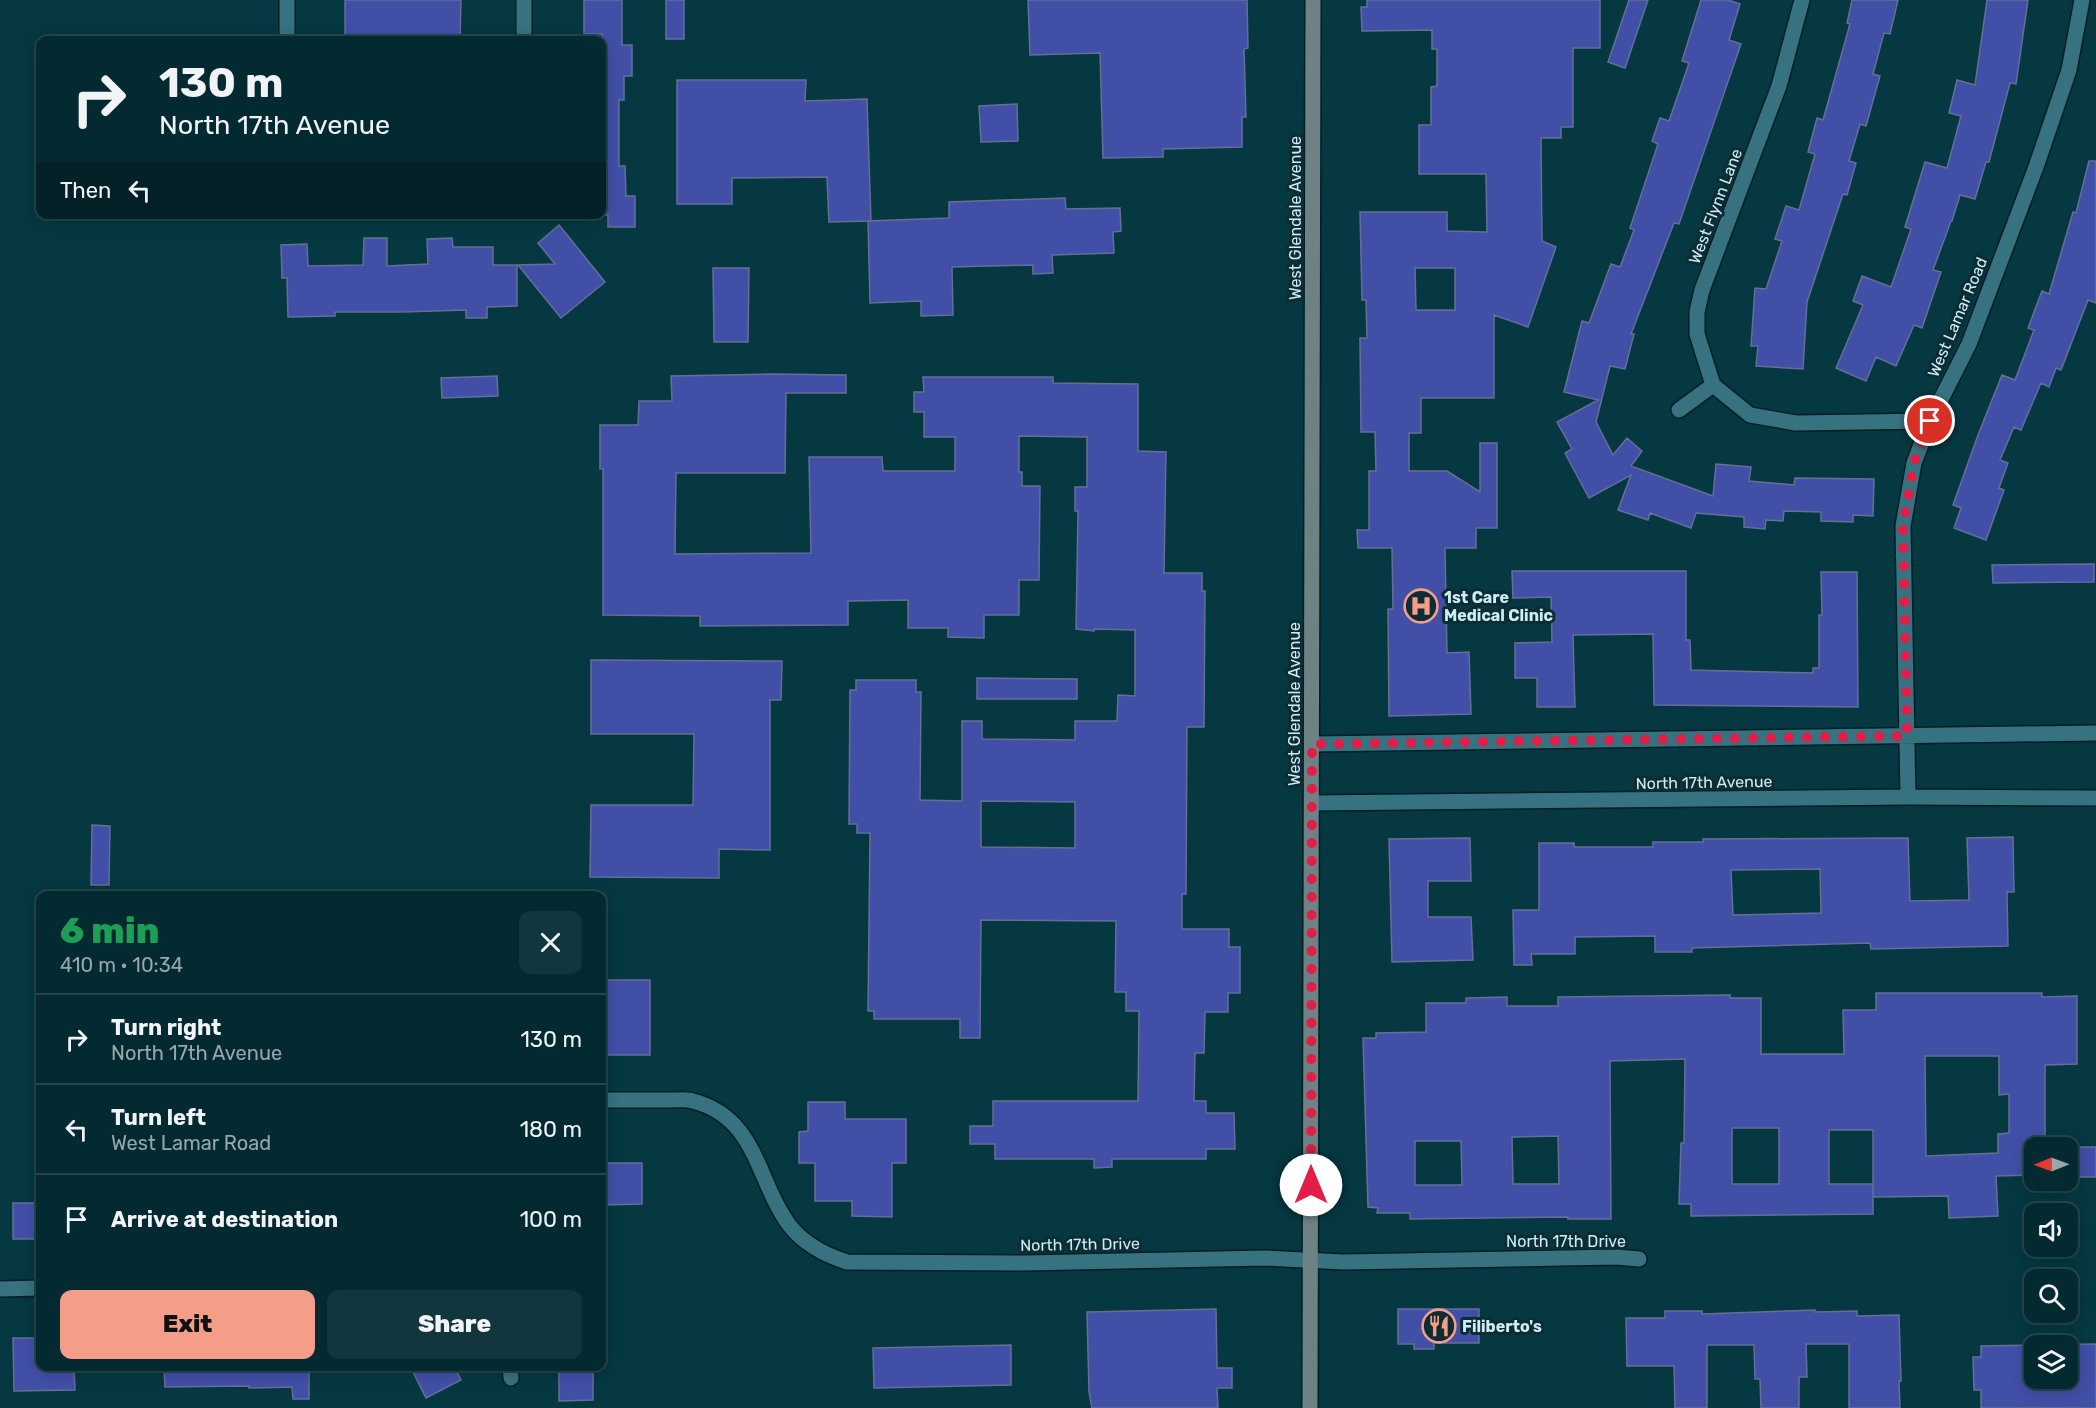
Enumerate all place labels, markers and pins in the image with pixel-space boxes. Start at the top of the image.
pin [1904,395,1955,446]
hospital icon: 1st Care Medical Clinic [1403,588,1439,624]
place label: 1st Care Medical Clinic [1444,588,1553,625]
restaurant icon: Filiberto's [1421,1308,1457,1344]
place label: Filiberto's [1462,1317,1542,1336]

